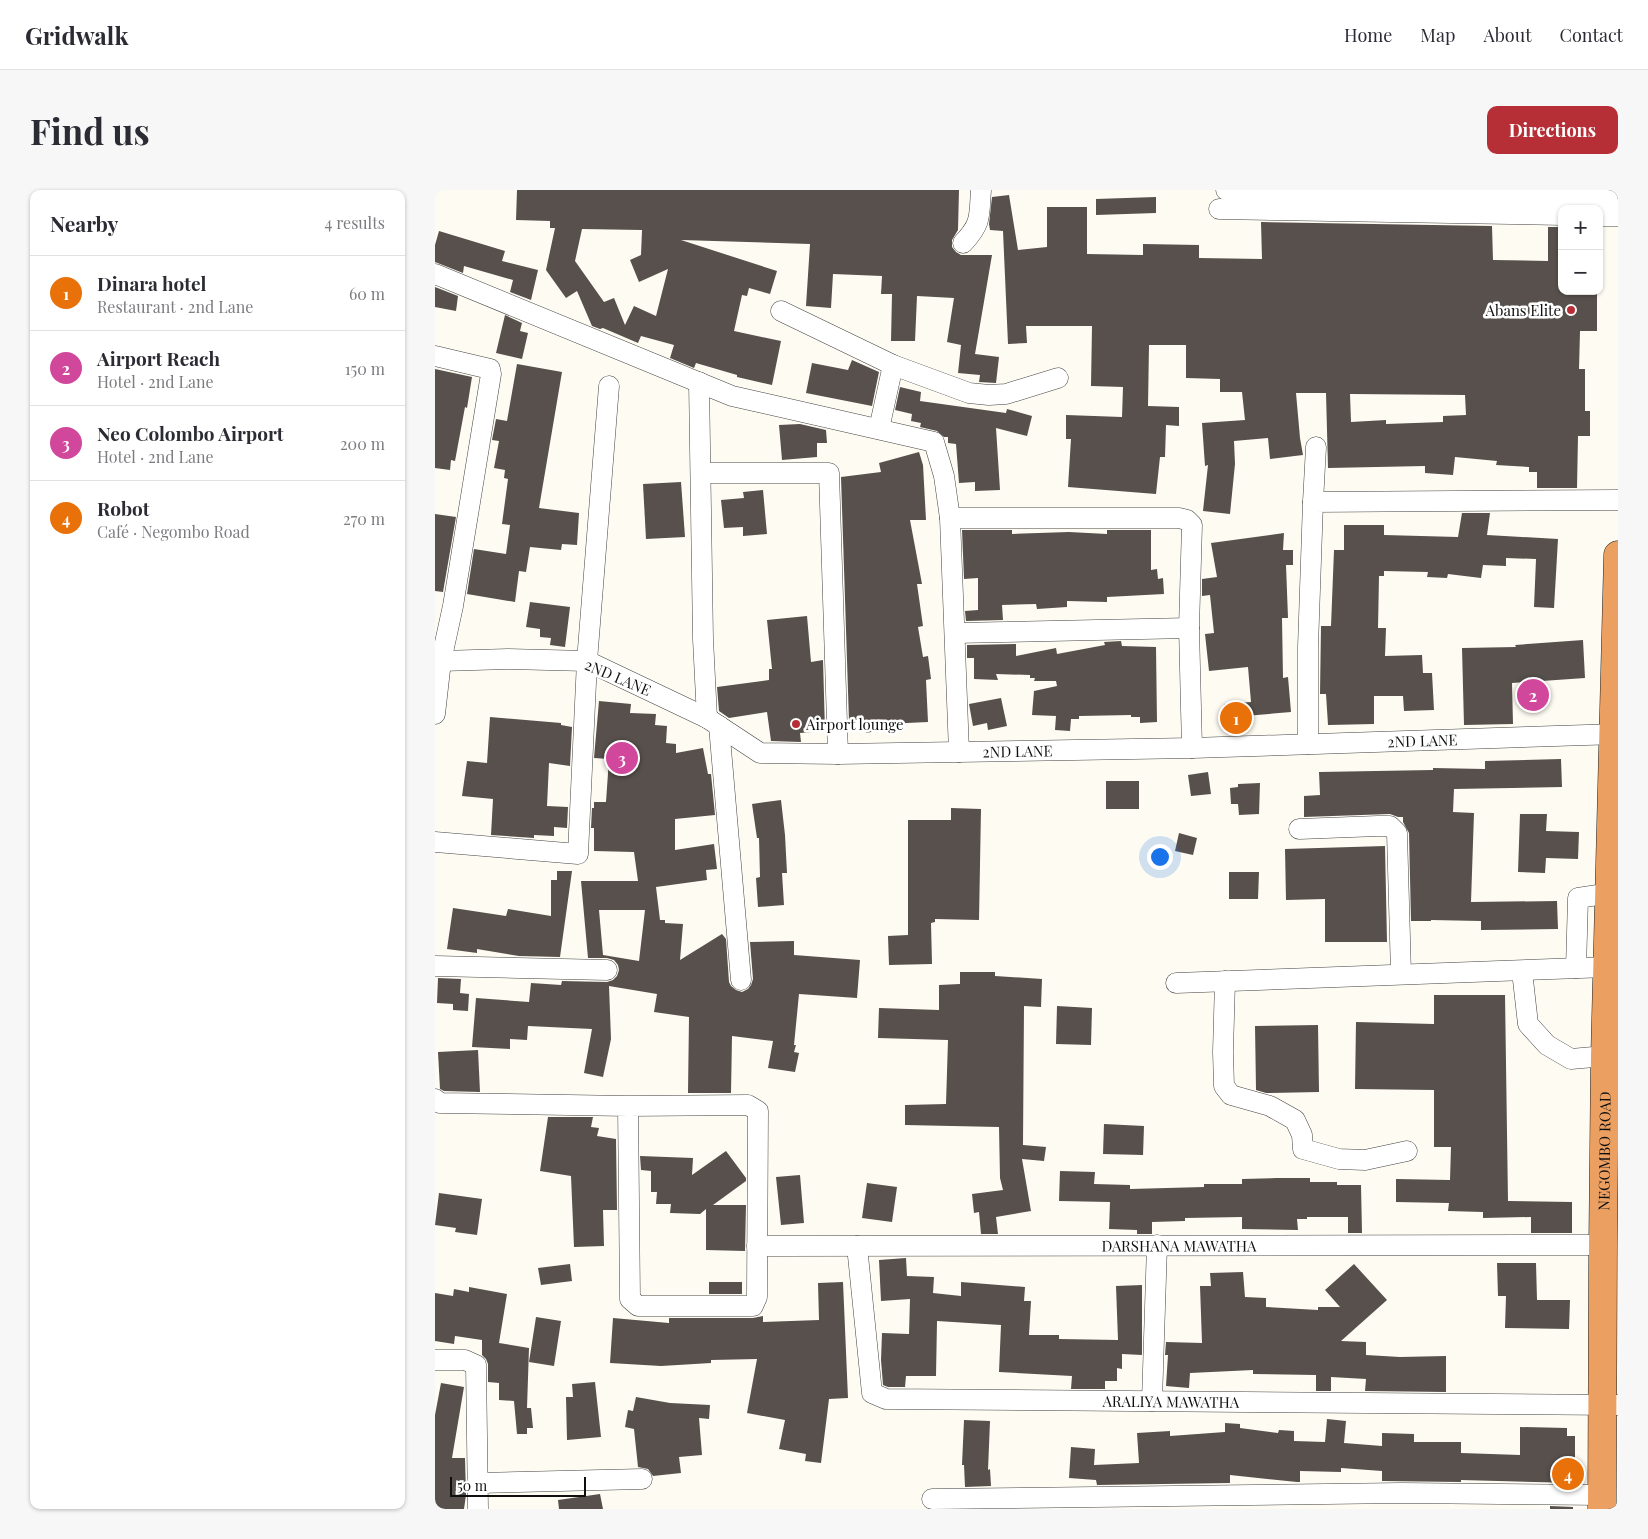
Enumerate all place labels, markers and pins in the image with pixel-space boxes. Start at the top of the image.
place label: Abans Elite [1485,300,1561,320]
marker: Abans Elite [1565,304,1577,316]
pin: 2 [1517,676,1549,714]
pin: 1 [1220,699,1252,737]
place label: Airport lounge [805,714,904,734]
marker: Airport lounge [790,718,802,730]
pin: 3 [606,739,638,777]
pin: 4 [1552,1455,1584,1493]

